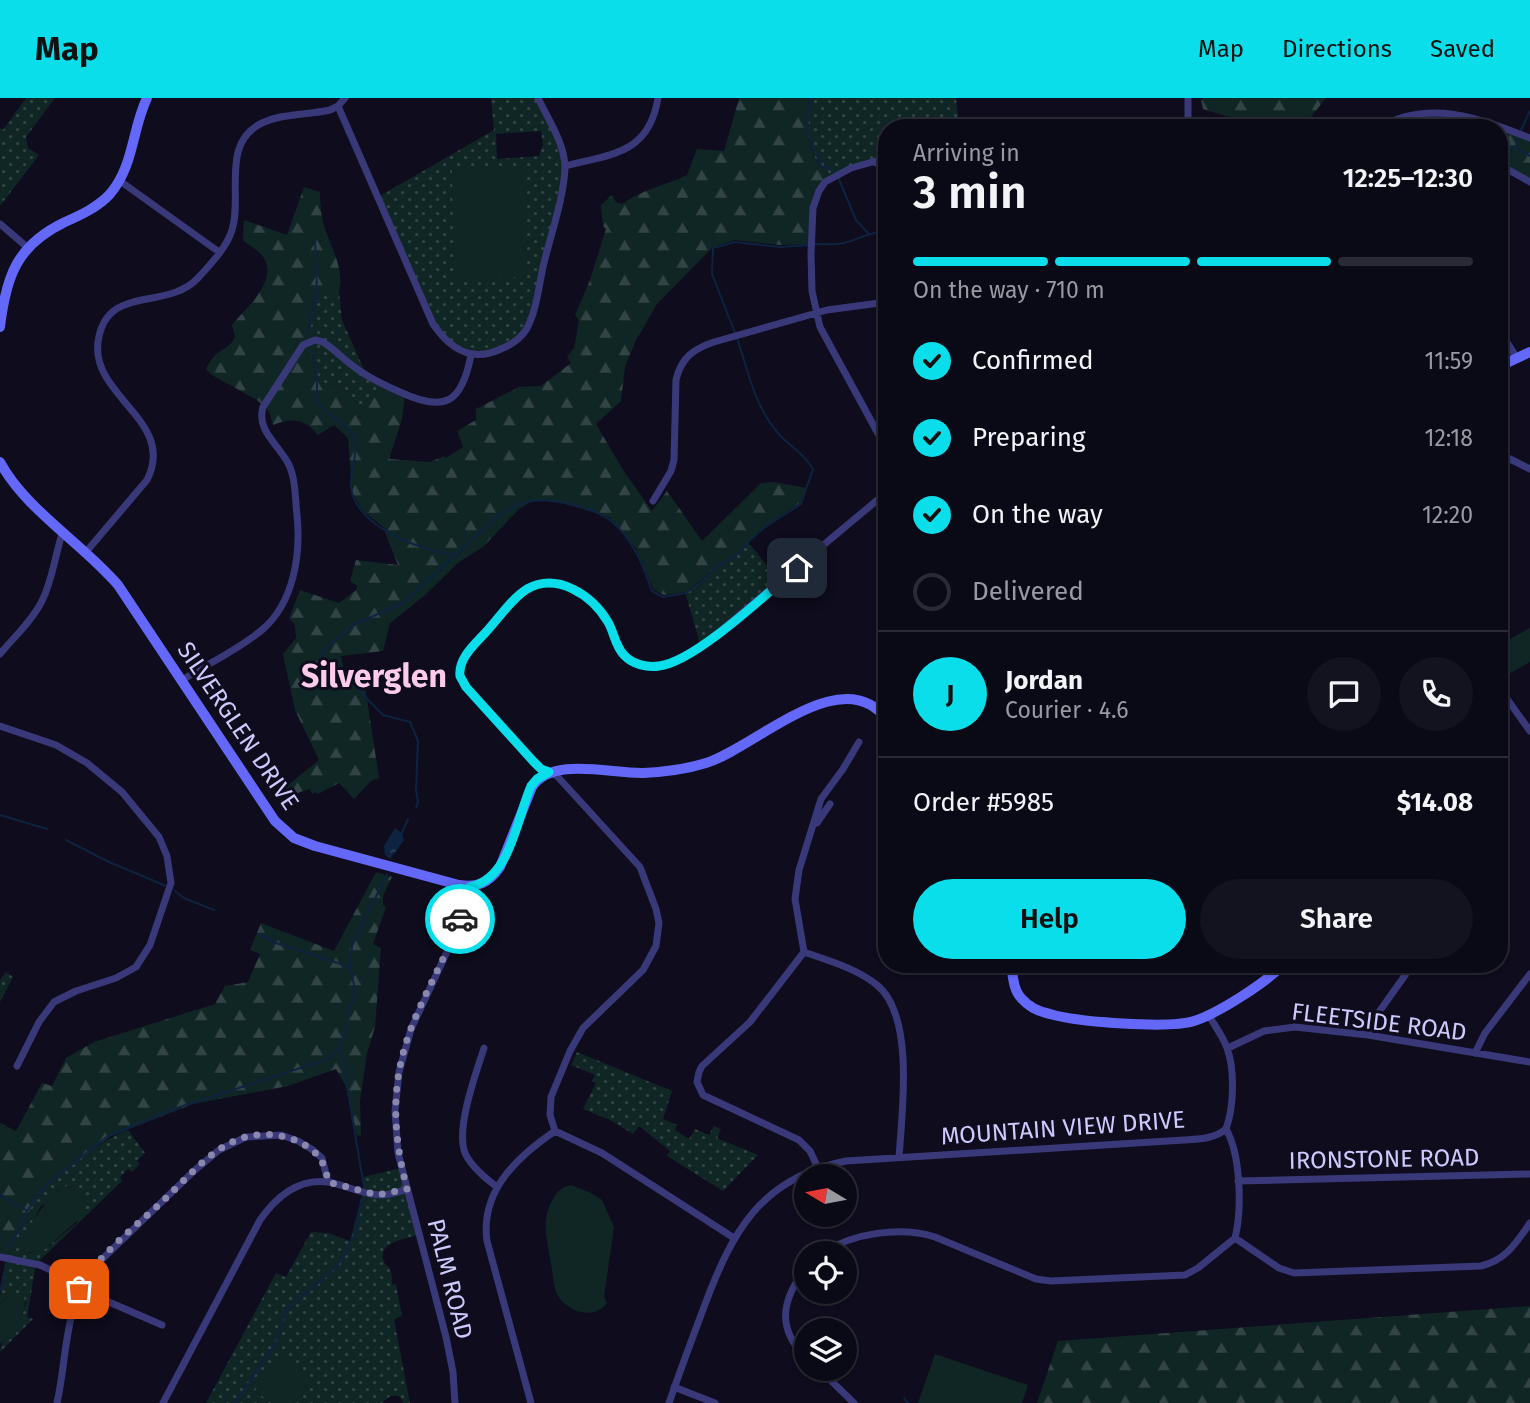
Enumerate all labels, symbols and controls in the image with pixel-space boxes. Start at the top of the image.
text: Map [35,29,99,69]
text: Map [1198,35,1244,63]
text: Directions [1282,35,1392,63]
text: Saved [1430,35,1495,63]
text: Arriving in [913,139,1020,167]
text: 12:25–12:30 [1343,163,1473,194]
text: 3 min [913,165,1027,220]
text: On the way · 710 m [913,276,1105,304]
icon: check [913,342,951,380]
text: Confirmed [972,345,1093,376]
text: 11:59 [1425,347,1473,375]
icon: check [913,419,951,457]
text: Preparing [972,422,1085,453]
text: 12:18 [1424,424,1473,452]
icon: check [913,496,951,534]
text: On the way [972,499,1103,530]
text: 12:20 [1422,501,1473,529]
pin [767,538,827,598]
icon: home [778,549,816,587]
text: Delivered [972,576,1084,607]
street label: SILVERGLEN DRIVE [171,637,305,815]
district label: Silverglen [301,657,447,695]
button: chat [1307,657,1381,731]
button: phone [1399,657,1473,731]
text: Jordan [1005,665,1083,696]
text: J [946,679,954,710]
text: Courier · 4.6 [1005,696,1129,724]
text: Order #5985 [913,787,1054,818]
text: $14.08 [1397,787,1473,818]
button: Help [913,879,1186,959]
button: Share [1200,879,1473,959]
courier [425,884,495,954]
icon: car [441,900,479,938]
street label: FLEETSIDE ROAD [1290,997,1468,1047]
street label: MOUNTAIN VIEW DRIVE [940,1105,1186,1151]
street label: IRONSTONE ROAD [1288,1143,1480,1175]
north arrow [794,1164,858,1227]
map controls [794,1164,857,1381]
street label: PALM ROAD [422,1216,478,1342]
button: locate [794,1241,857,1304]
pin [49,1259,109,1319]
icon: bag [60,1270,98,1308]
button: layers [794,1318,857,1381]

